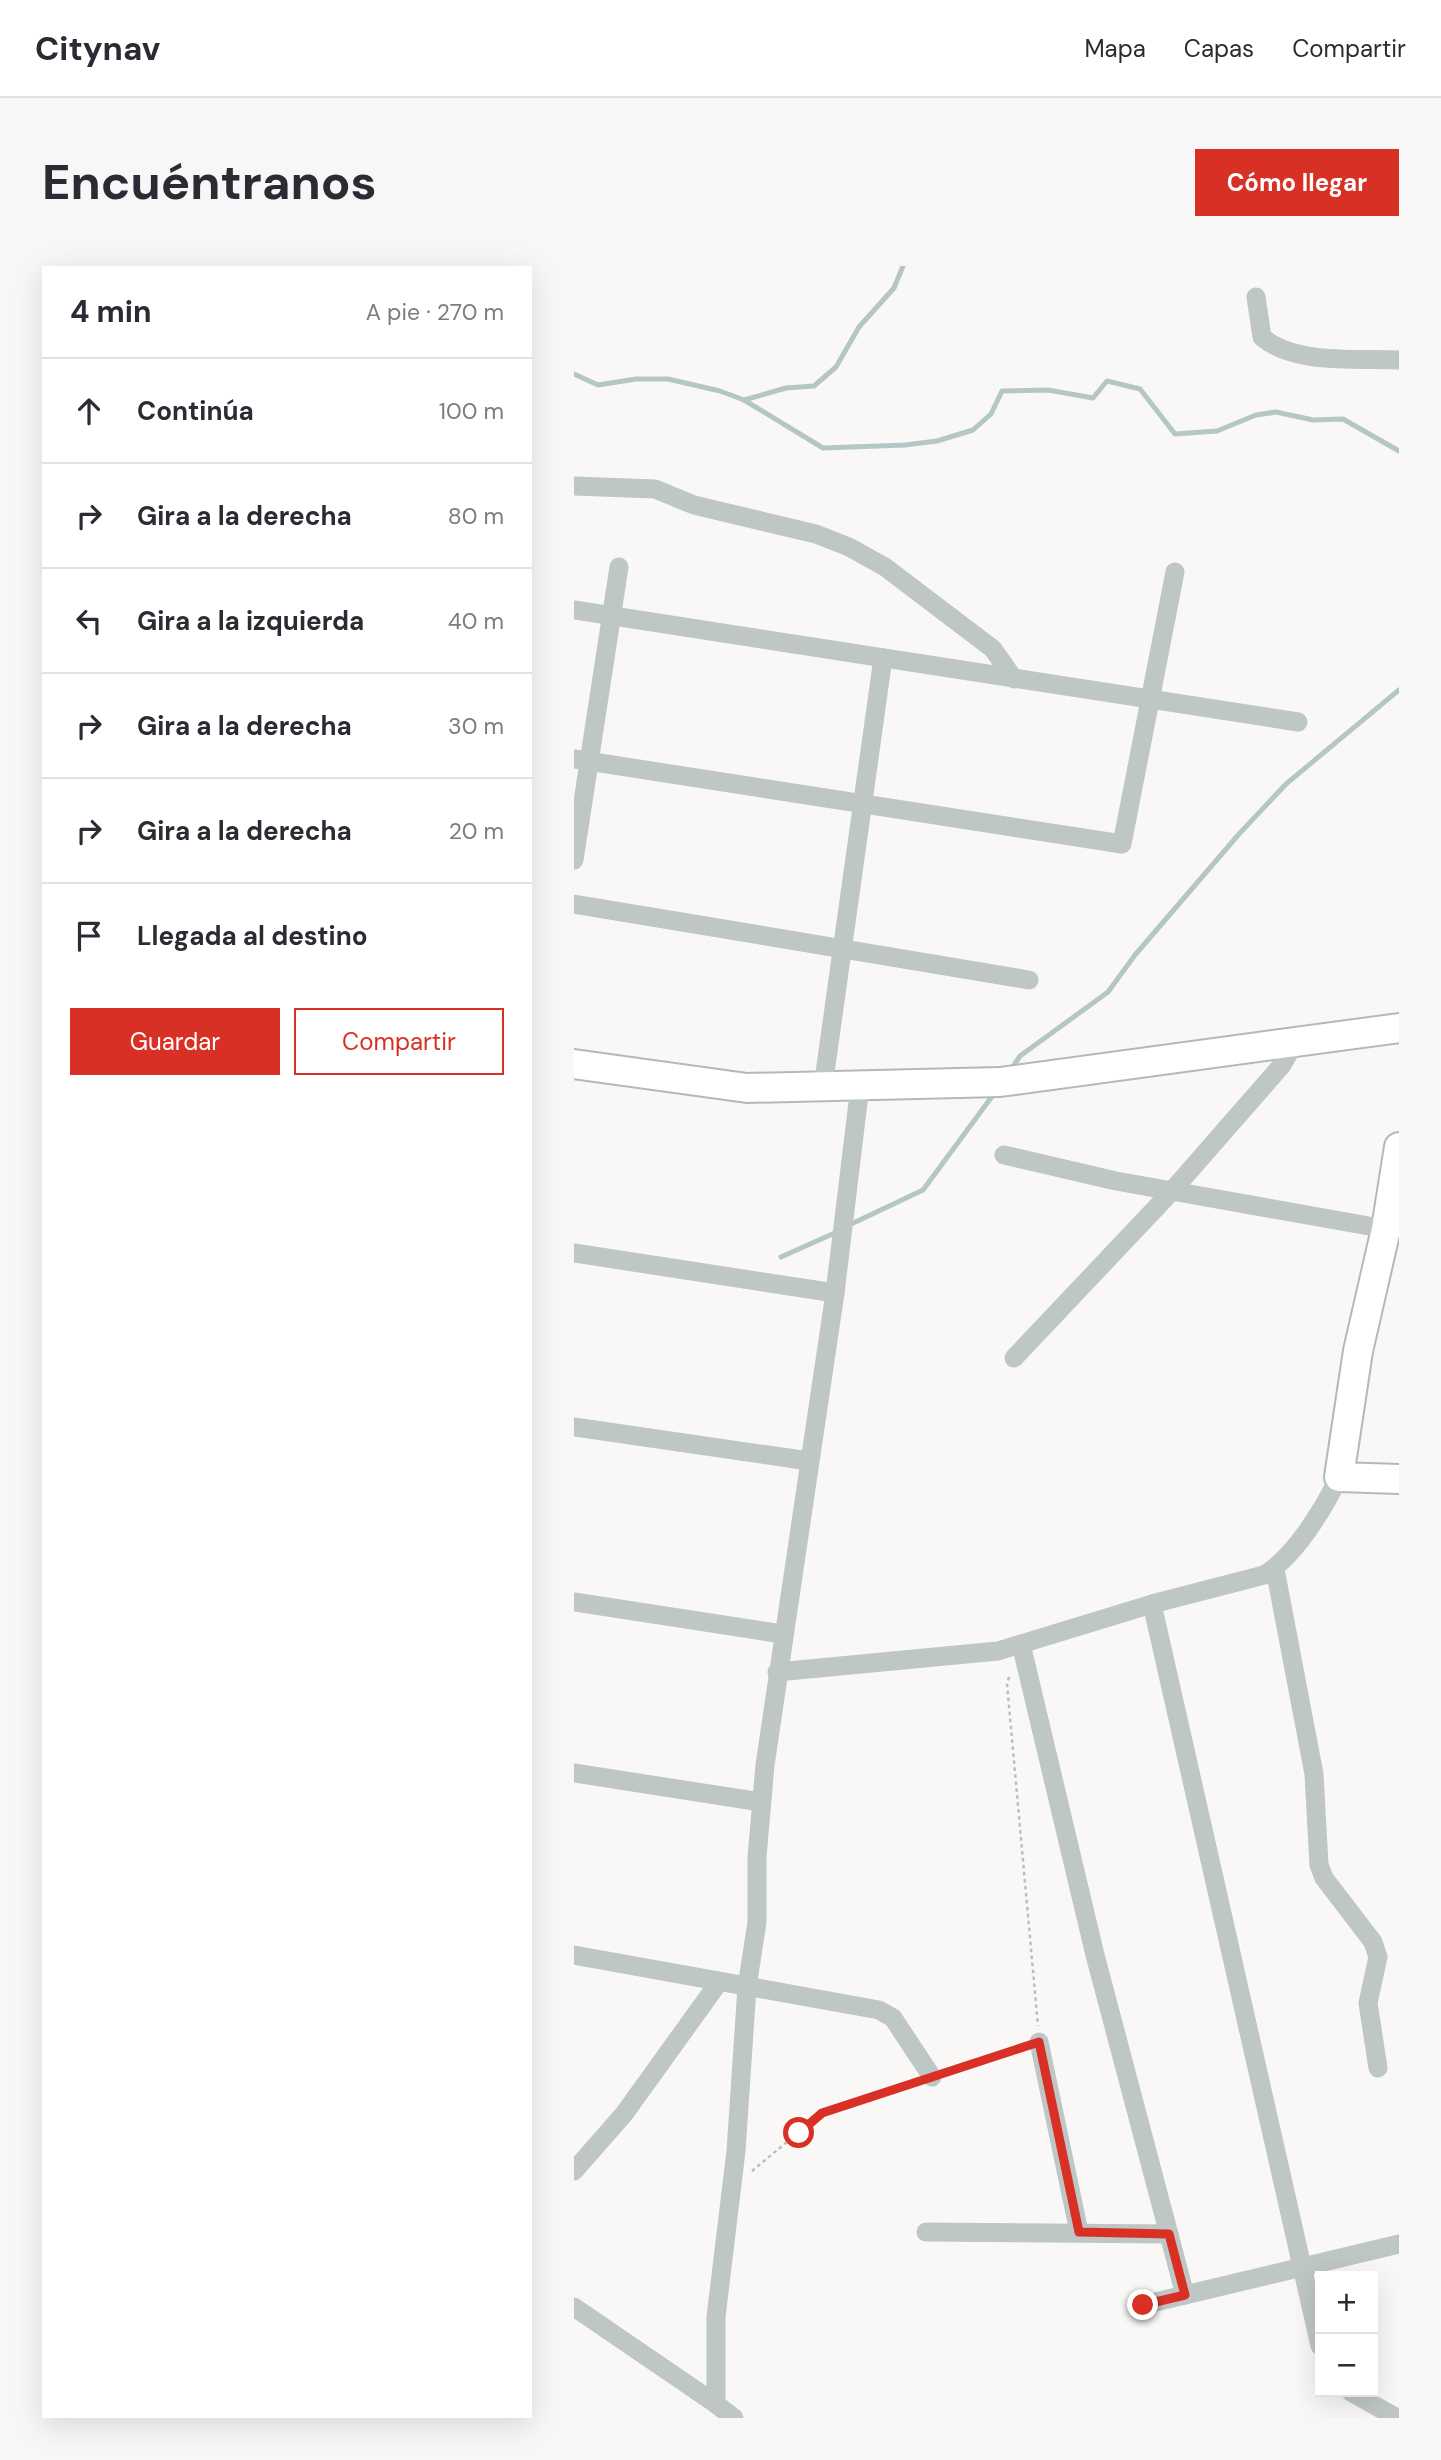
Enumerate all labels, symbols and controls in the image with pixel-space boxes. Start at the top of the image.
text: Citynav [35,27,160,70]
text: Mapa [1084,33,1146,64]
text: Capas [1184,33,1254,64]
text: Compartir [1292,33,1406,64]
button: Cómo llegar [1195,149,1399,216]
text: Encuéntranos [42,150,377,214]
text: 4 min [70,292,152,331]
text: A pie · 270 m [366,297,504,327]
icon: ahead [70,392,108,430]
text: Continúa [137,394,254,428]
text: 100 m [439,396,504,426]
icon: right [70,497,108,535]
text: Gira a la derecha [137,499,352,533]
text: 80 m [448,501,504,531]
icon: left [70,602,108,640]
text: Gira a la izquierda [137,604,364,638]
text: 40 m [448,606,504,636]
icon: right [70,707,108,745]
text: Gira a la derecha [137,709,352,743]
text: 30 m [448,711,504,741]
icon: right [70,812,108,850]
text: Gira a la derecha [137,814,352,848]
text: 20 m [449,816,504,846]
icon: arrive [70,917,108,955]
text: Llegada al destino [137,919,368,953]
button: Guardar [70,1008,280,1075]
button: Compartir [294,1008,504,1075]
route start [783,2117,814,2148]
map controls [1315,2271,1378,2397]
button: + [1315,2271,1378,2334]
route end [1127,2289,1158,2320]
button: − [1315,2334,1378,2397]

